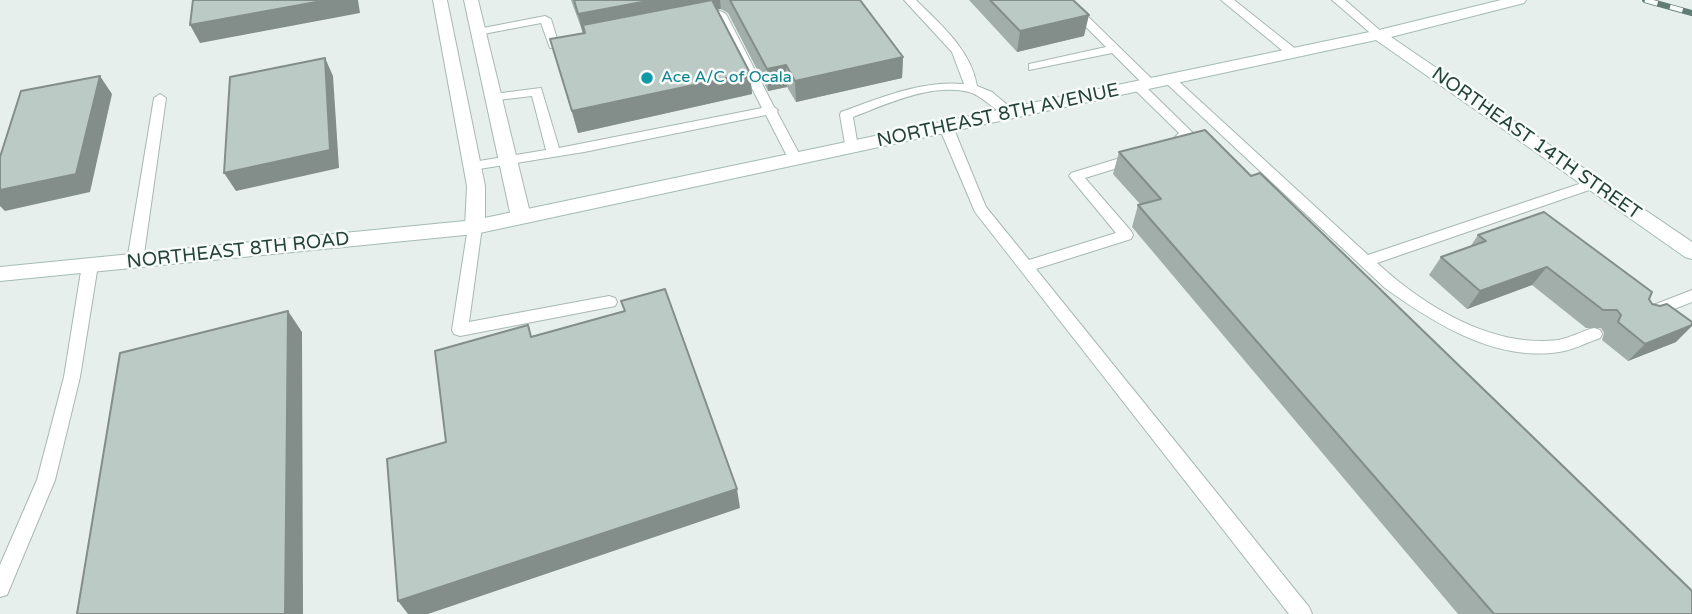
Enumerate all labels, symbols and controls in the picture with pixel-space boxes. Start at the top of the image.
street label: NORTHEAST 14TH STREET [1427,63,1645,225]
place label: Ace A/C of Ocala [661,68,792,88]
marker: Ace A/C of Ocala [639,70,655,86]
street label: NORTHEAST 8TH AVENUE [875,79,1121,153]
street label: NORTHEAST 8TH ROAD [126,228,350,274]

